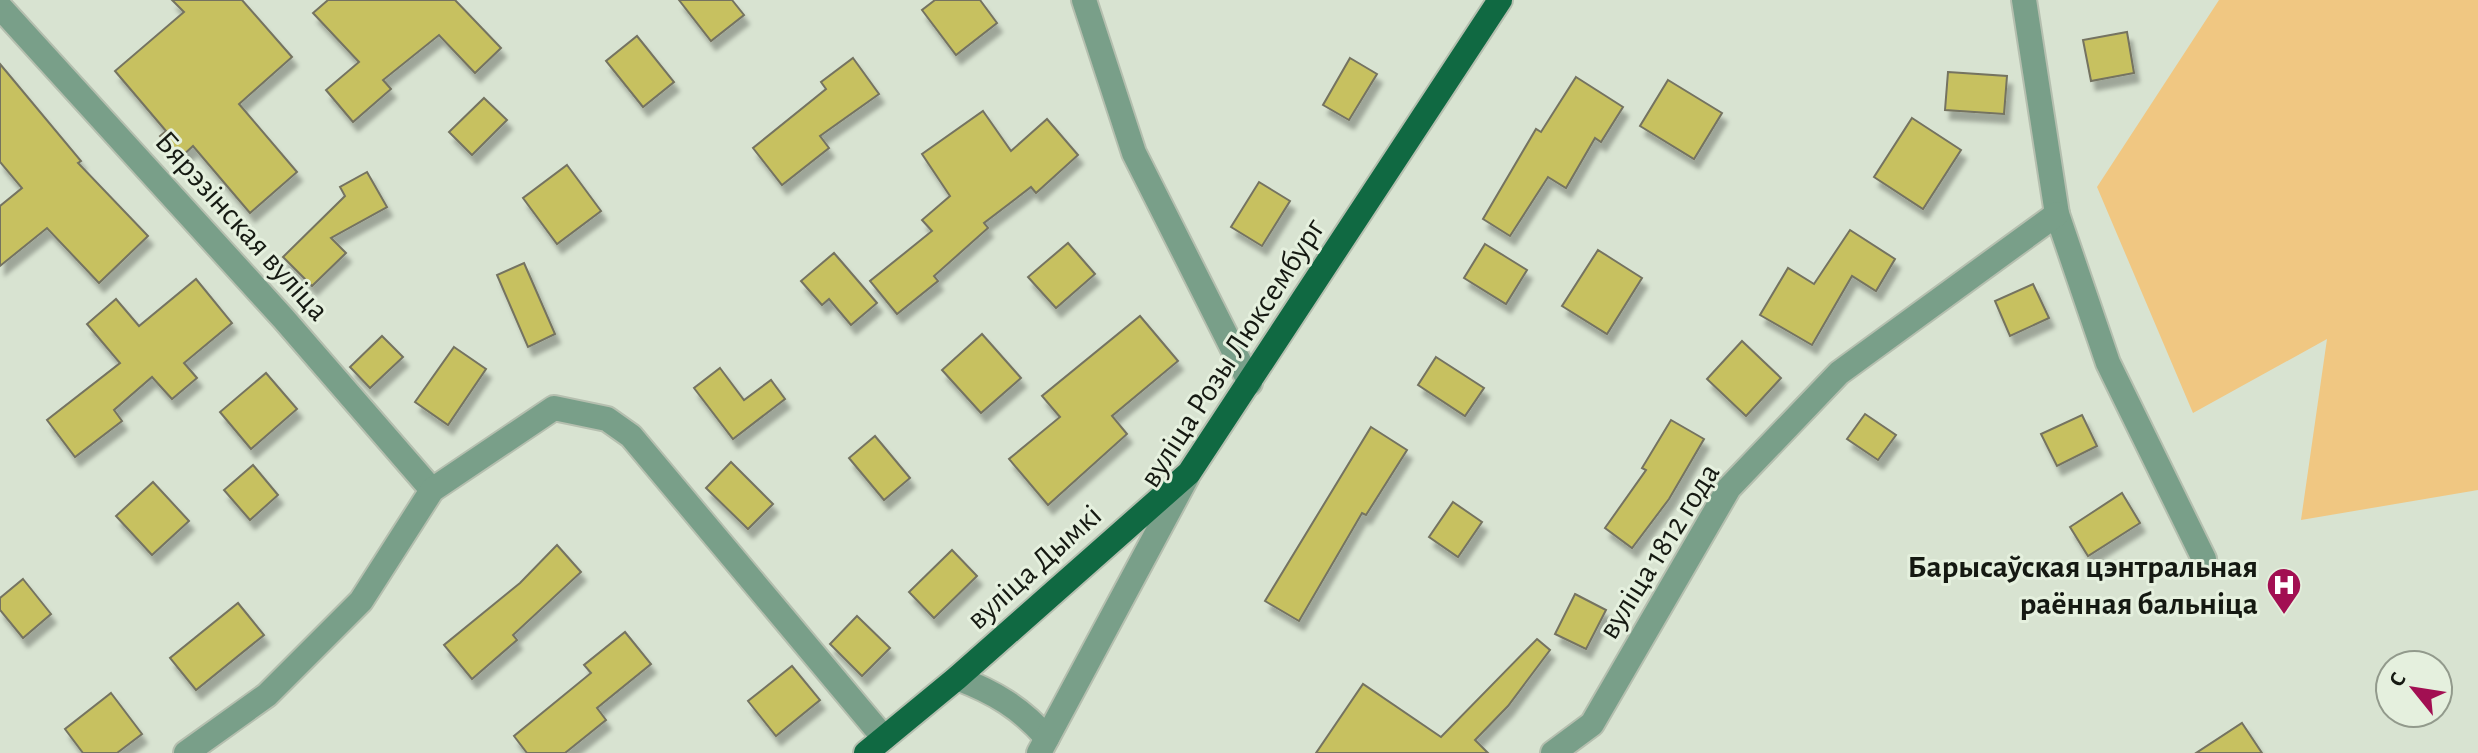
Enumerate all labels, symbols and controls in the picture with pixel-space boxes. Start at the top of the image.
street label: Бярэзінская вуліца [149,125,335,327]
street label: вуліца Розы Люксембург [1133,212,1331,493]
street label: вуліца 1812 года [1592,458,1726,644]
street label: вуліца Дымкі [961,499,1107,635]
place label: Барысаўская цэнтральная раённая бальніца [1907,551,2258,620]
hospital icon: Барысаўская цэнтральная раённая бальніца [2265,566,2303,616]
north arrow [2374,649,2454,729]
text: С [2385,669,2410,690]

